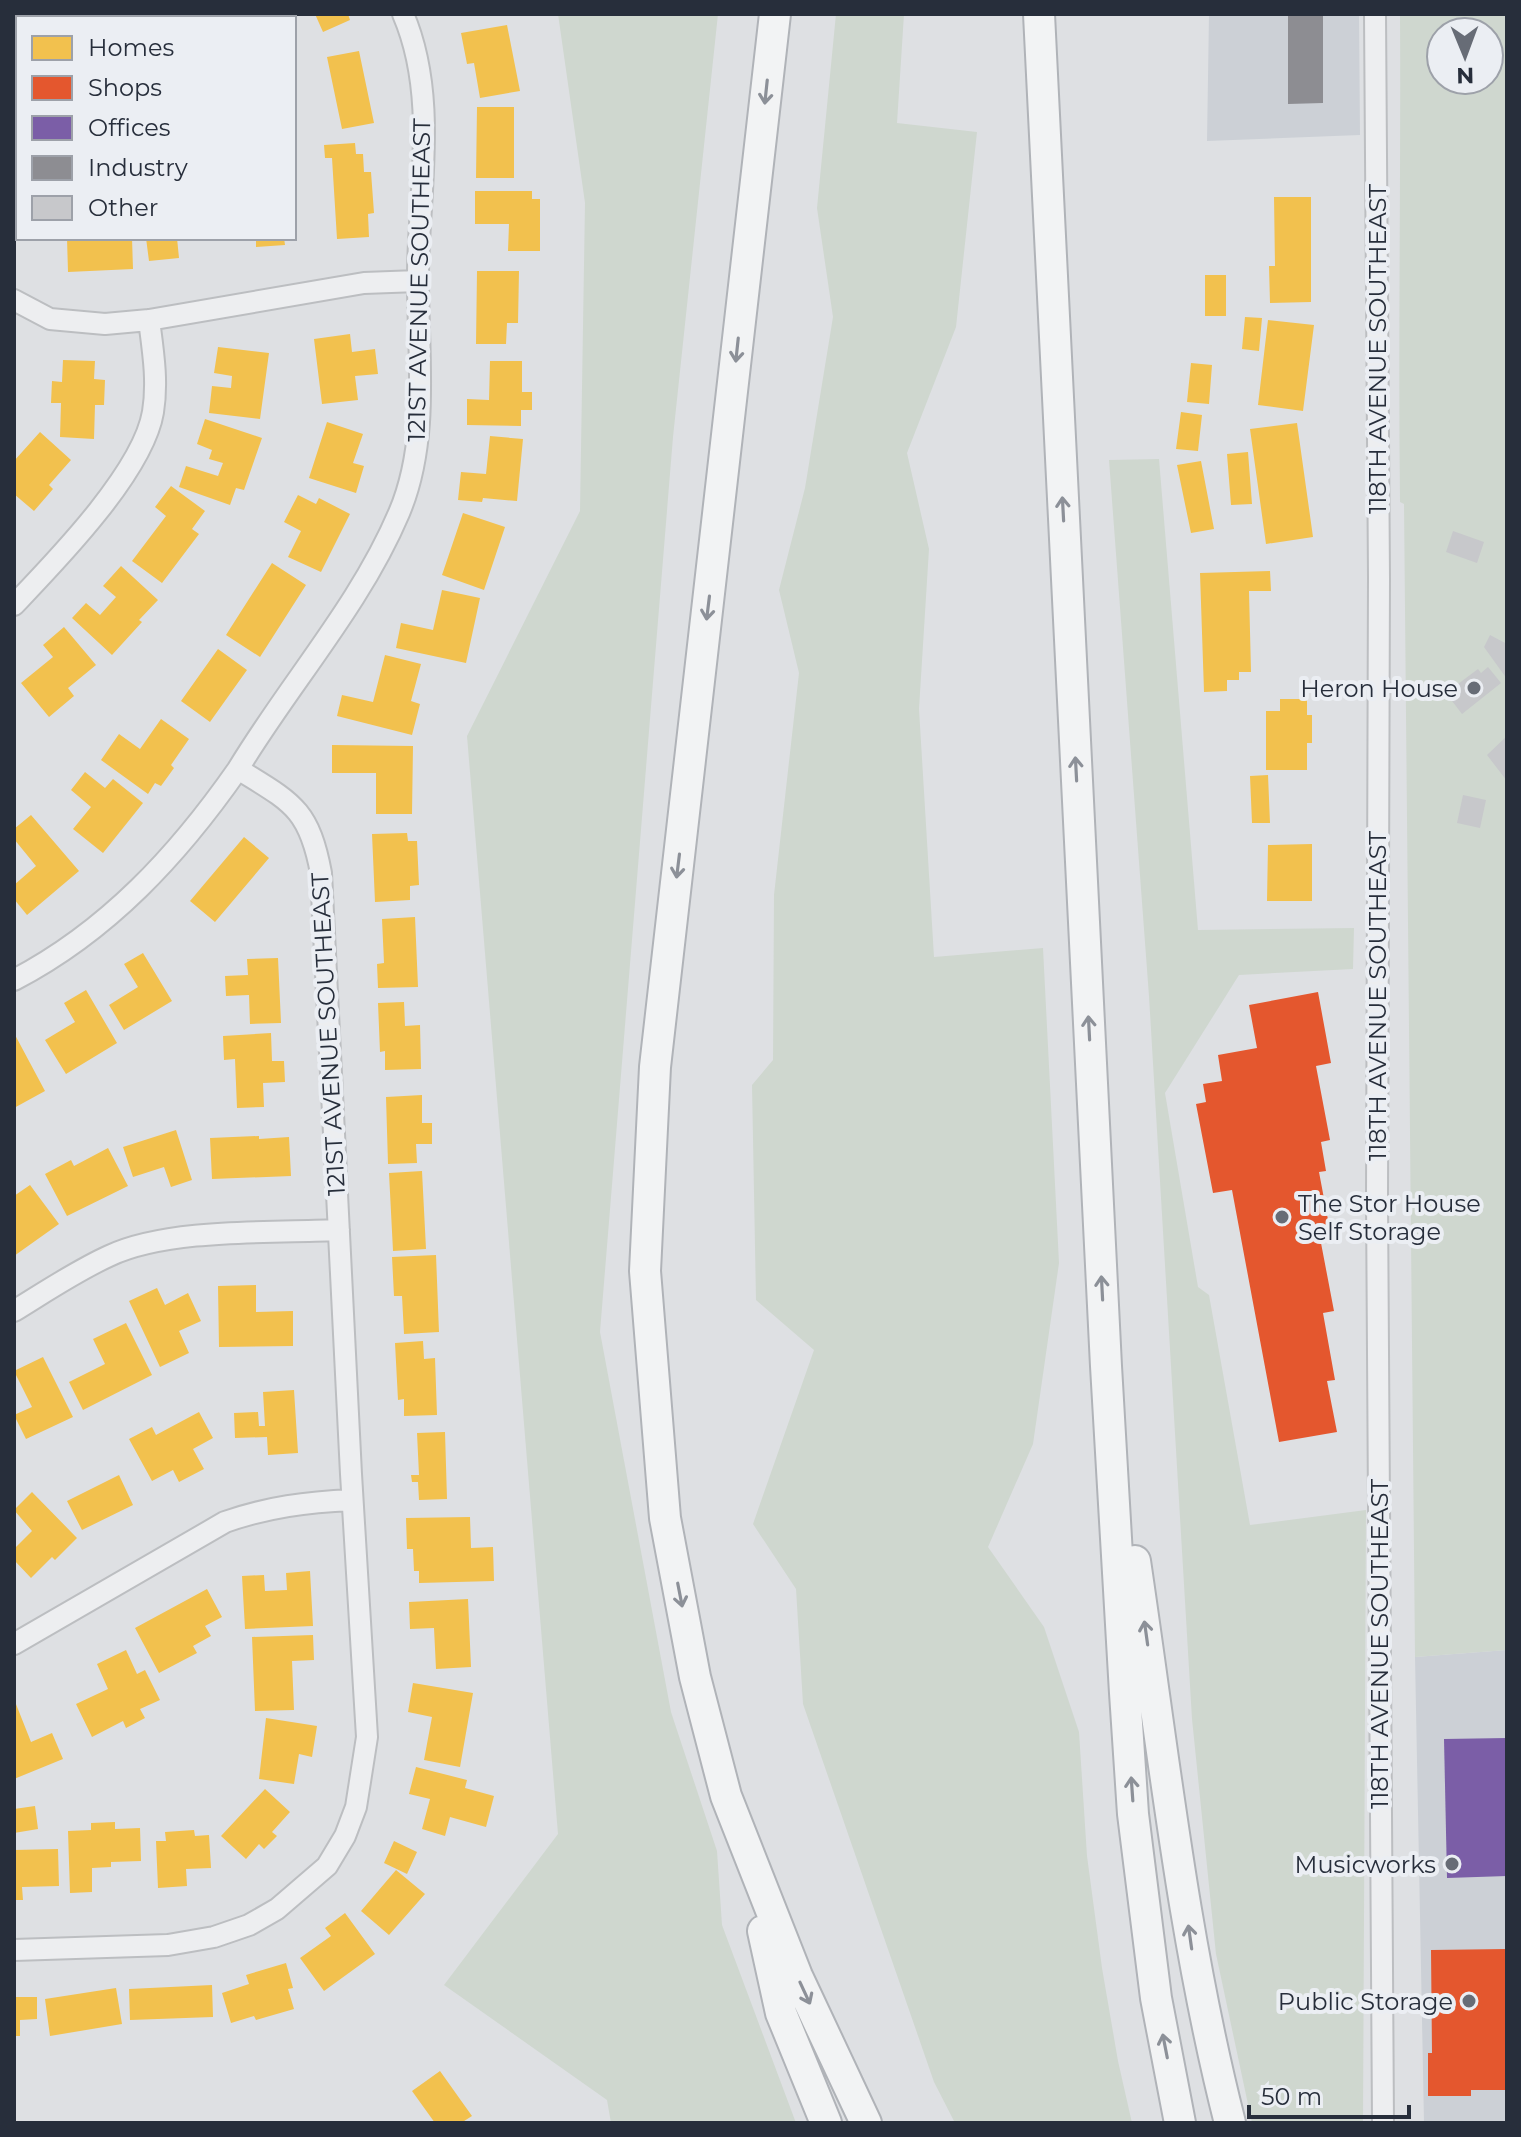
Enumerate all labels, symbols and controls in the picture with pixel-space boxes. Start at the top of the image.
legend [16,16,296,240]
north arrow [1425,16,1505,96]
text: Homes [88,33,174,62]
text: N [1456,62,1474,89]
text: Shops [88,73,162,102]
one-way arrow [759,78,774,104]
text: Offices [88,113,170,142]
street label: 121ST AVENUE SOUTHEAST [402,118,436,442]
text: Industry [88,153,188,182]
street label: 118TH AVENUE SOUTHEAST [1363,184,1392,514]
text: Other [88,193,158,222]
one-way arrow [730,336,745,363]
one-way arrow [1055,496,1070,523]
one-way arrow [701,594,716,621]
place label: Heron House [1300,674,1458,703]
marker: Heron House [1465,679,1483,697]
one-way arrow [1068,756,1083,783]
street label: 118TH AVENUE SOUTHEAST [1363,831,1392,1161]
one-way arrow [670,853,685,879]
street label: 121ST AVENUE SOUTHEAST [305,871,351,1196]
one-way arrow [1081,1015,1096,1042]
place label: The Stor House Self Storage [1298,1189,1481,1246]
marker: The Stor House Self Storage [1273,1208,1291,1226]
one-way arrow [1094,1275,1109,1302]
street label: 118TH AVENUE SOUTHEAST [1365,1479,1394,1809]
one-way arrow [673,1582,688,1607]
one-way arrow [1138,1621,1153,1646]
one-way arrow [1124,1776,1139,1803]
place label: Musicworks [1295,1850,1436,1879]
marker: Musicworks [1443,1855,1461,1873]
one-way arrow [1182,1925,1197,1950]
one-way arrow [798,1981,813,2005]
place label: Public Storage [1278,1987,1453,2016]
marker: Public Storage [1460,1992,1478,2010]
one-way arrow [1157,2034,1172,2060]
scale bar [1249,2069,1409,2119]
text: 50 m [1261,2082,1322,2111]

